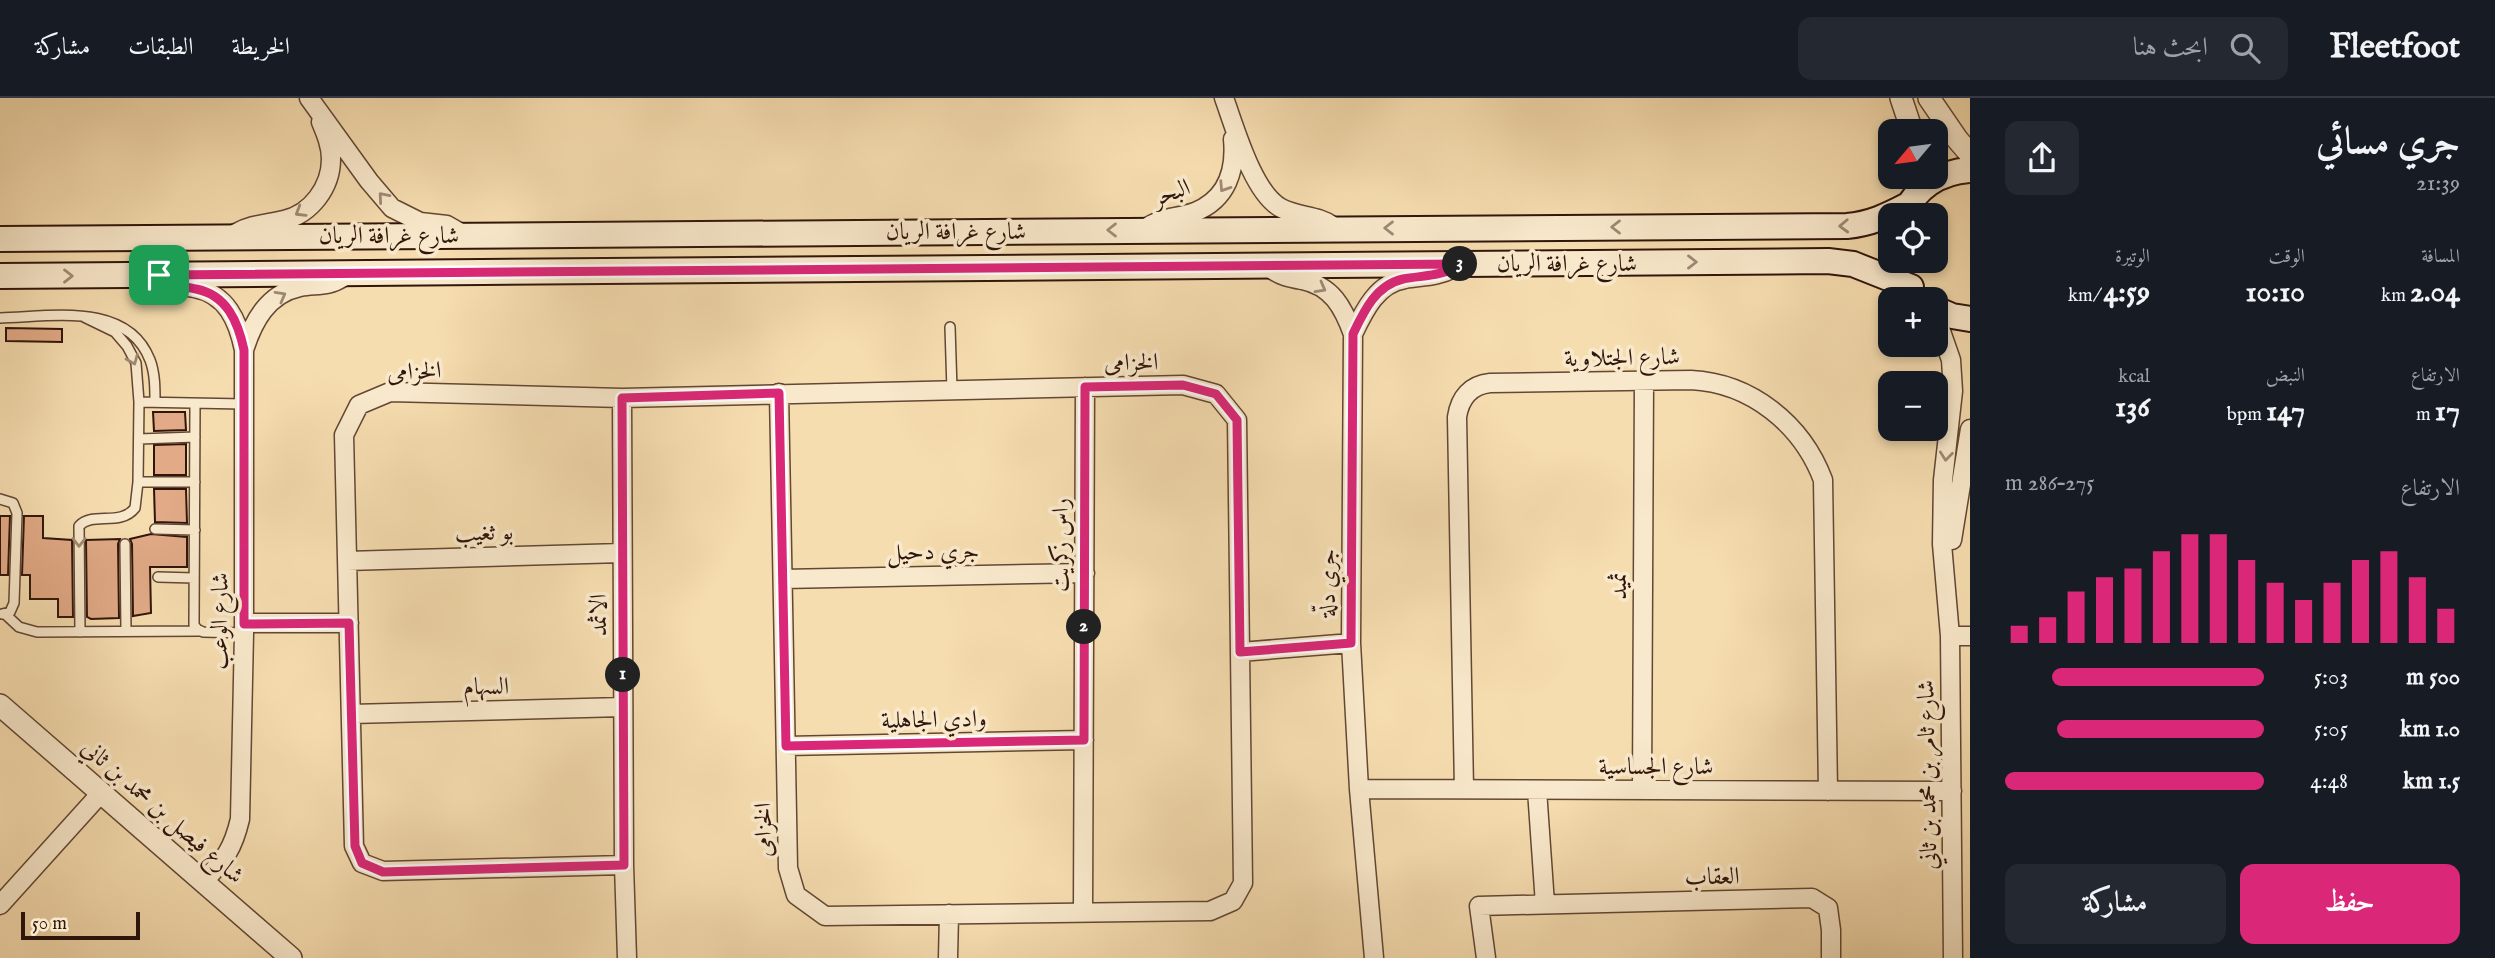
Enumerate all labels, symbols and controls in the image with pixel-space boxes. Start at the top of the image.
search box [1798,17,2288,80]
text: Fleetfoot [2330,27,2460,69]
icon: search [2226,29,2264,67]
text: ابحث هنا [2133,31,2208,64]
text: مشاركة [35,32,90,63]
text: الطبقات [128,32,194,63]
text: الخريطة [232,32,290,63]
north arrow [1878,119,1948,189]
map controls [1878,119,1948,441]
text: جري مسائي [2316,119,2460,167]
button: share [2005,121,2079,195]
text: 21:39 [2416,169,2460,198]
street label: البحر [1145,172,1195,216]
one-way arrow [1219,179,1232,192]
one-way arrow [378,192,391,205]
one-way arrow [295,203,308,216]
button: locate [1878,203,1948,273]
street label: شارع غرافة الريان [886,217,1026,251]
one-way arrow [1838,218,1849,233]
one-way arrow [1611,219,1621,235]
one-way arrow [1383,220,1394,236]
street label: شارع غرافة الريان [319,221,459,255]
one-way arrow [1107,222,1117,238]
pin [129,245,189,305]
text: الوتيرة [2115,245,2150,269]
text: الوقت [2269,245,2305,269]
text: المسافة [2421,245,2460,269]
pin: 3 [1442,246,1478,282]
street label: شارع غرافة الريان [1497,249,1637,283]
text: 3 [1456,251,1463,275]
one-way arrow [1687,254,1698,270]
icon: arrive [140,256,178,294]
one-way arrow [63,268,74,284]
text: 4:59 [2103,274,2150,312]
text: 10:10 [2246,274,2305,312]
text: 2.04 [2410,274,2460,312]
one-way arrow [1313,280,1326,293]
text: /km [2068,284,2103,308]
text: km [2381,284,2410,308]
button: + [1878,287,1948,357]
one-way arrow [274,291,286,304]
street label: شارع الجتلاوية [1564,342,1680,378]
street label: الخزامى [1104,348,1159,379]
one-way arrow [124,353,138,365]
street label: الخزامى [386,356,442,389]
text: النبض [2266,364,2305,388]
text: الارتفاع [2411,364,2460,388]
text: kcal [2118,365,2150,389]
button: − [1878,371,1948,441]
text: 136 [2115,389,2150,427]
text: 147 [2266,393,2305,431]
text: 17 [2435,393,2460,431]
text: bpm [2227,403,2266,427]
text: m [2416,403,2435,427]
one-way arrow [1939,450,1954,461]
text: 275–286 m [2005,469,2095,498]
text: الارتفاع [2400,474,2460,503]
street label: راس زكريت [1046,498,1077,592]
street label: بو ثغيب [454,517,514,550]
street label: جري دحيل [887,536,980,571]
one-way arrow [71,537,87,548]
street label: جري دلّة [1311,549,1346,618]
street label: شارع الوعب [204,572,240,670]
street label: ثميد [1604,572,1635,600]
street label: الاثمد [584,594,615,636]
pin: 2 [1066,610,1102,644]
text: 2 [1079,614,1088,638]
pin: 1 [606,658,640,692]
text: 1 [619,662,626,686]
text: 5:03 [2314,663,2348,692]
text: 500 m [2406,663,2460,692]
street label: السهام [463,672,509,707]
street label: شارع ثامر بن محمد بن ثاني [1911,680,1949,870]
street label: وادي الجاهلية [881,704,987,739]
text: 5:05 [2314,715,2348,744]
text: 1.0 km [2400,715,2460,744]
street label: شارع فيصل بن محمد بن ثاني [72,733,250,894]
street label: شارع الجساسية [1599,752,1713,786]
text: 4:48 [2310,767,2348,796]
text: 1.5 km [2403,767,2460,796]
street label: الخزامى [749,802,780,857]
street label: العقاب [1684,862,1740,893]
button: مشاركة [2005,864,2226,944]
button: حفظ [2240,864,2460,944]
scale bar [21,909,140,941]
text: 50 m [32,912,67,936]

